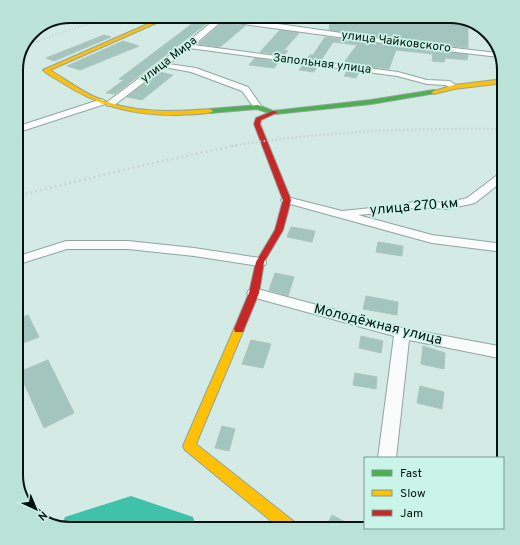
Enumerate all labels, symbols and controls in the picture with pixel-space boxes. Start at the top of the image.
street label: улица Чайковского [340,27,452,57]
street label: улица Мира [138,33,200,87]
street label: Запольная улица [272,50,372,78]
street label: улица 270 км [369,195,459,219]
street label: Молодёжная улица [312,301,444,349]
legend [364,457,504,529]
text: Fast [400,466,422,482]
text: Slow [400,486,426,502]
north arrow [16,489,56,529]
text: Jam [400,506,423,522]
text: N [35,508,50,523]

